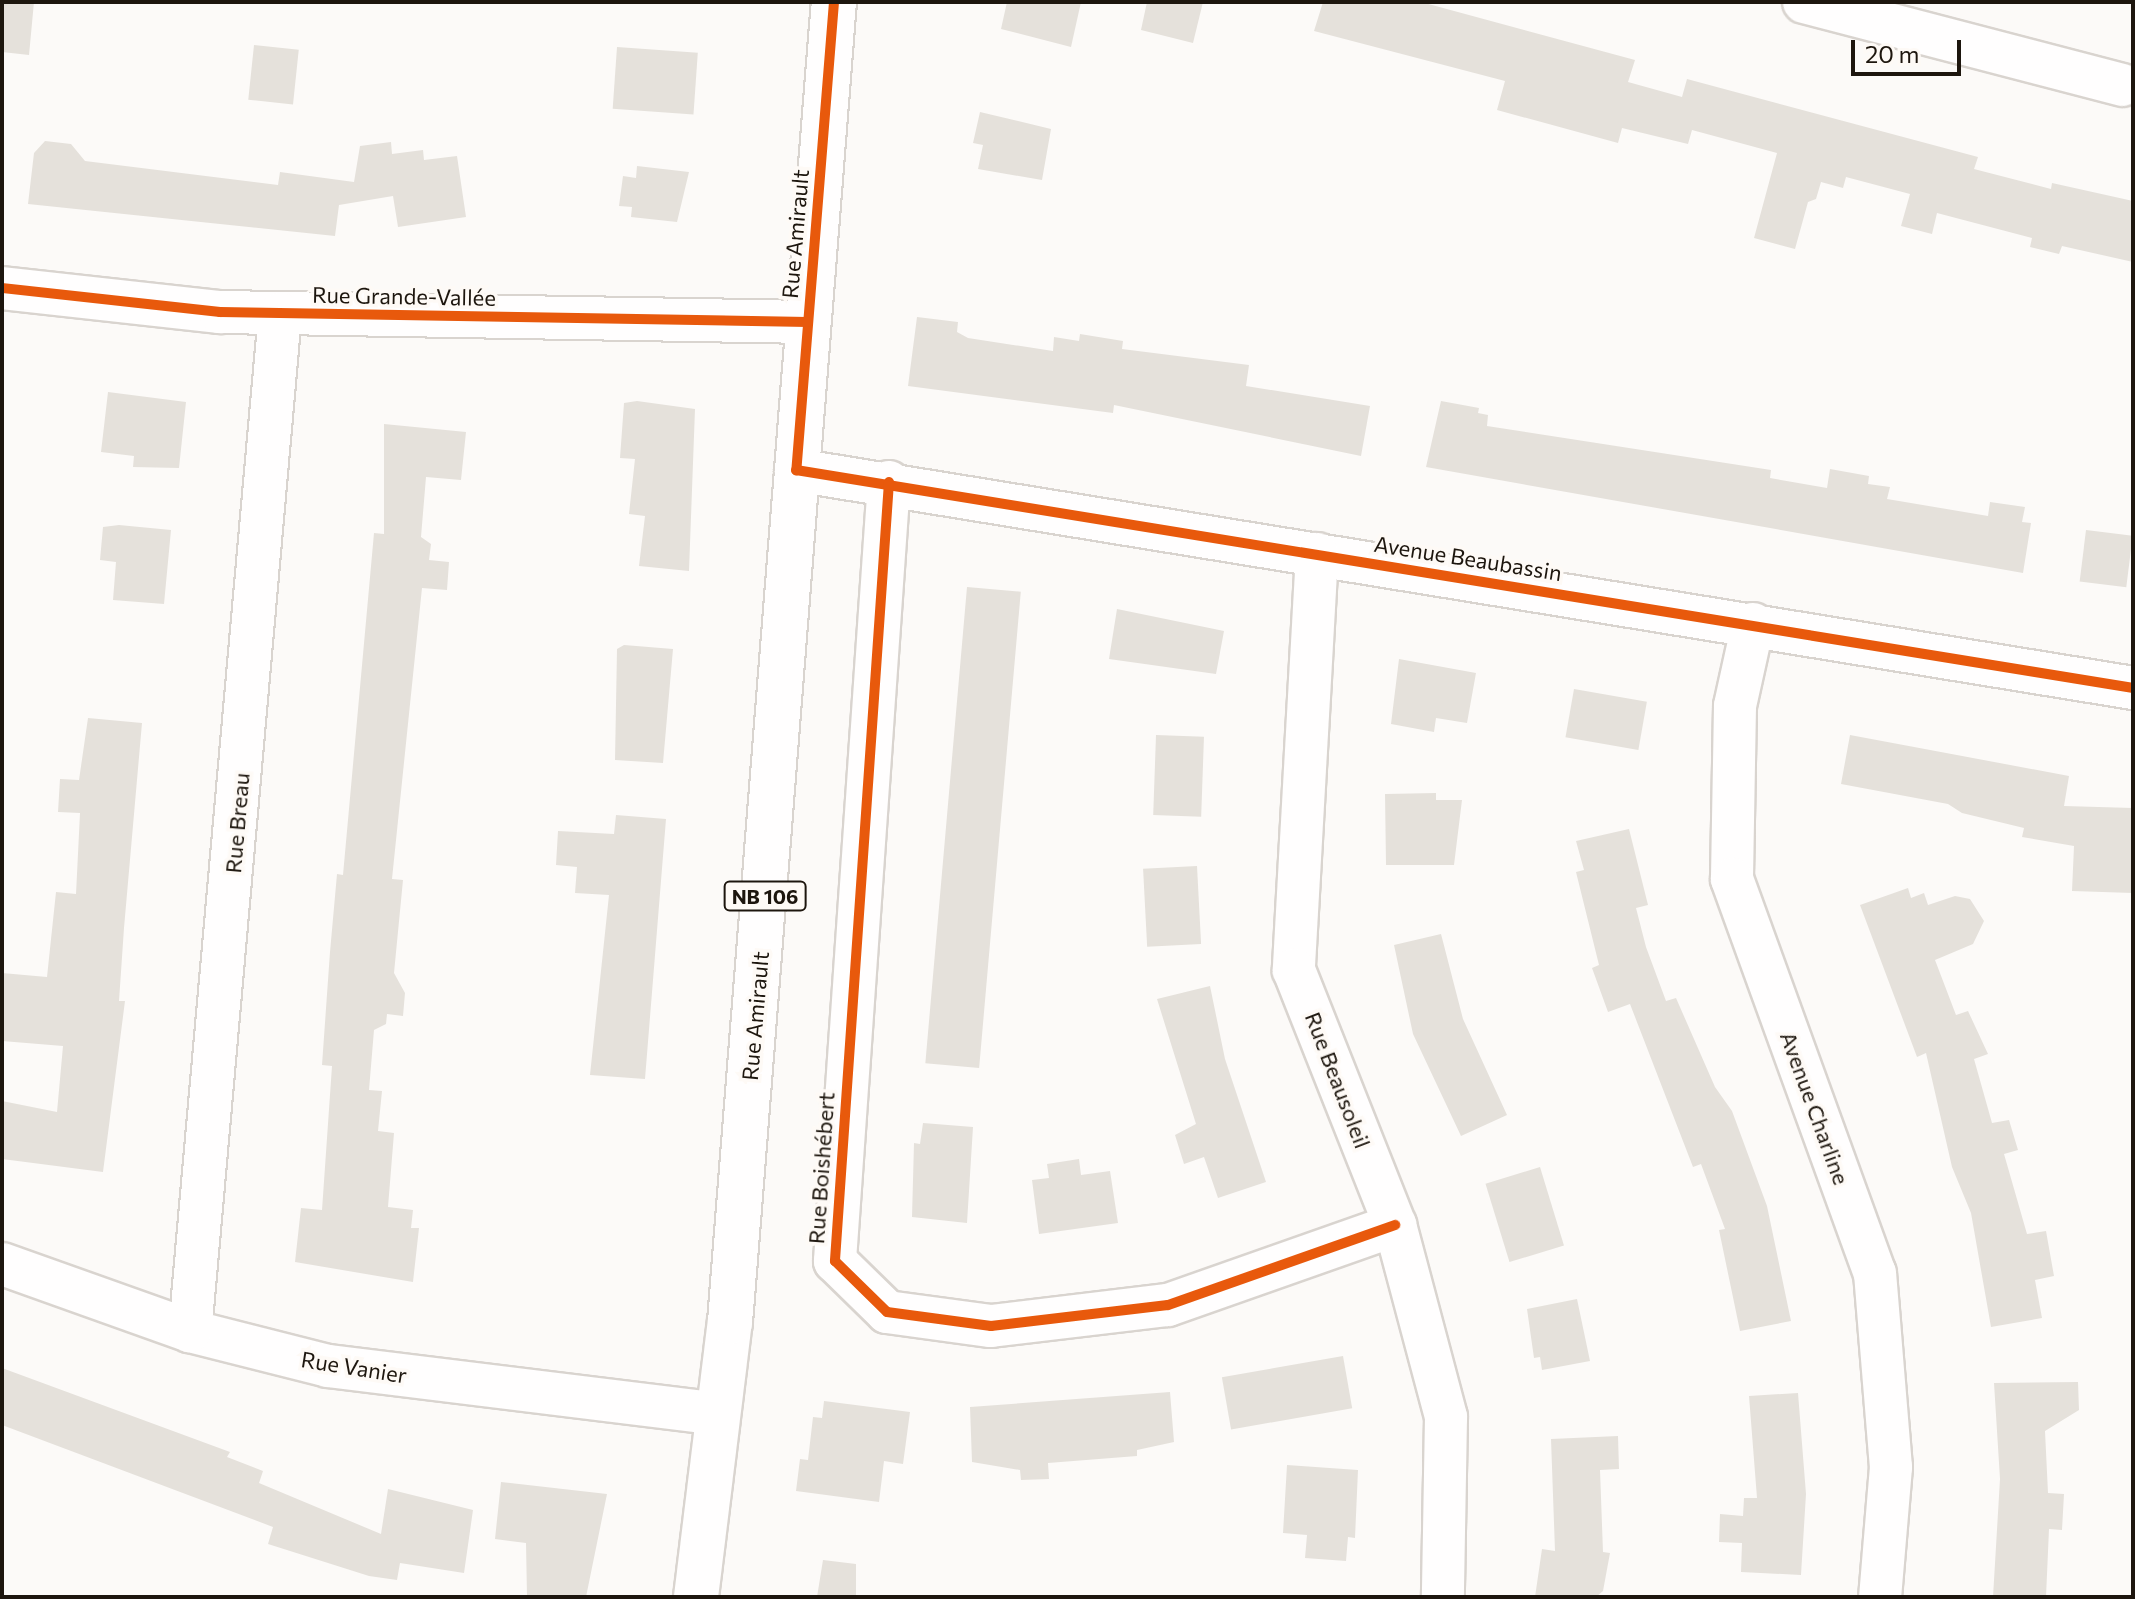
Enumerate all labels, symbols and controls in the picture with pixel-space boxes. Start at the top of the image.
scale bar [1855,24,1965,74]
text: 20 m [1865,39,1919,68]
street label: Rue Amirault [776,168,814,300]
street label: Rue Grande-Vallée [312,281,496,311]
street label: Avenue Beaubassin [1372,530,1564,586]
street label: Rue Breau [219,772,255,874]
road number: NB 106 [723,880,807,912]
street label: Rue Amirault [736,950,774,1082]
street label: Rue Beausoleil [1300,1008,1376,1152]
street label: Avenue Charline [1775,1028,1855,1188]
street label: Rue Boishébert [803,1091,839,1245]
street label: Rue Vanier [299,1346,409,1388]

